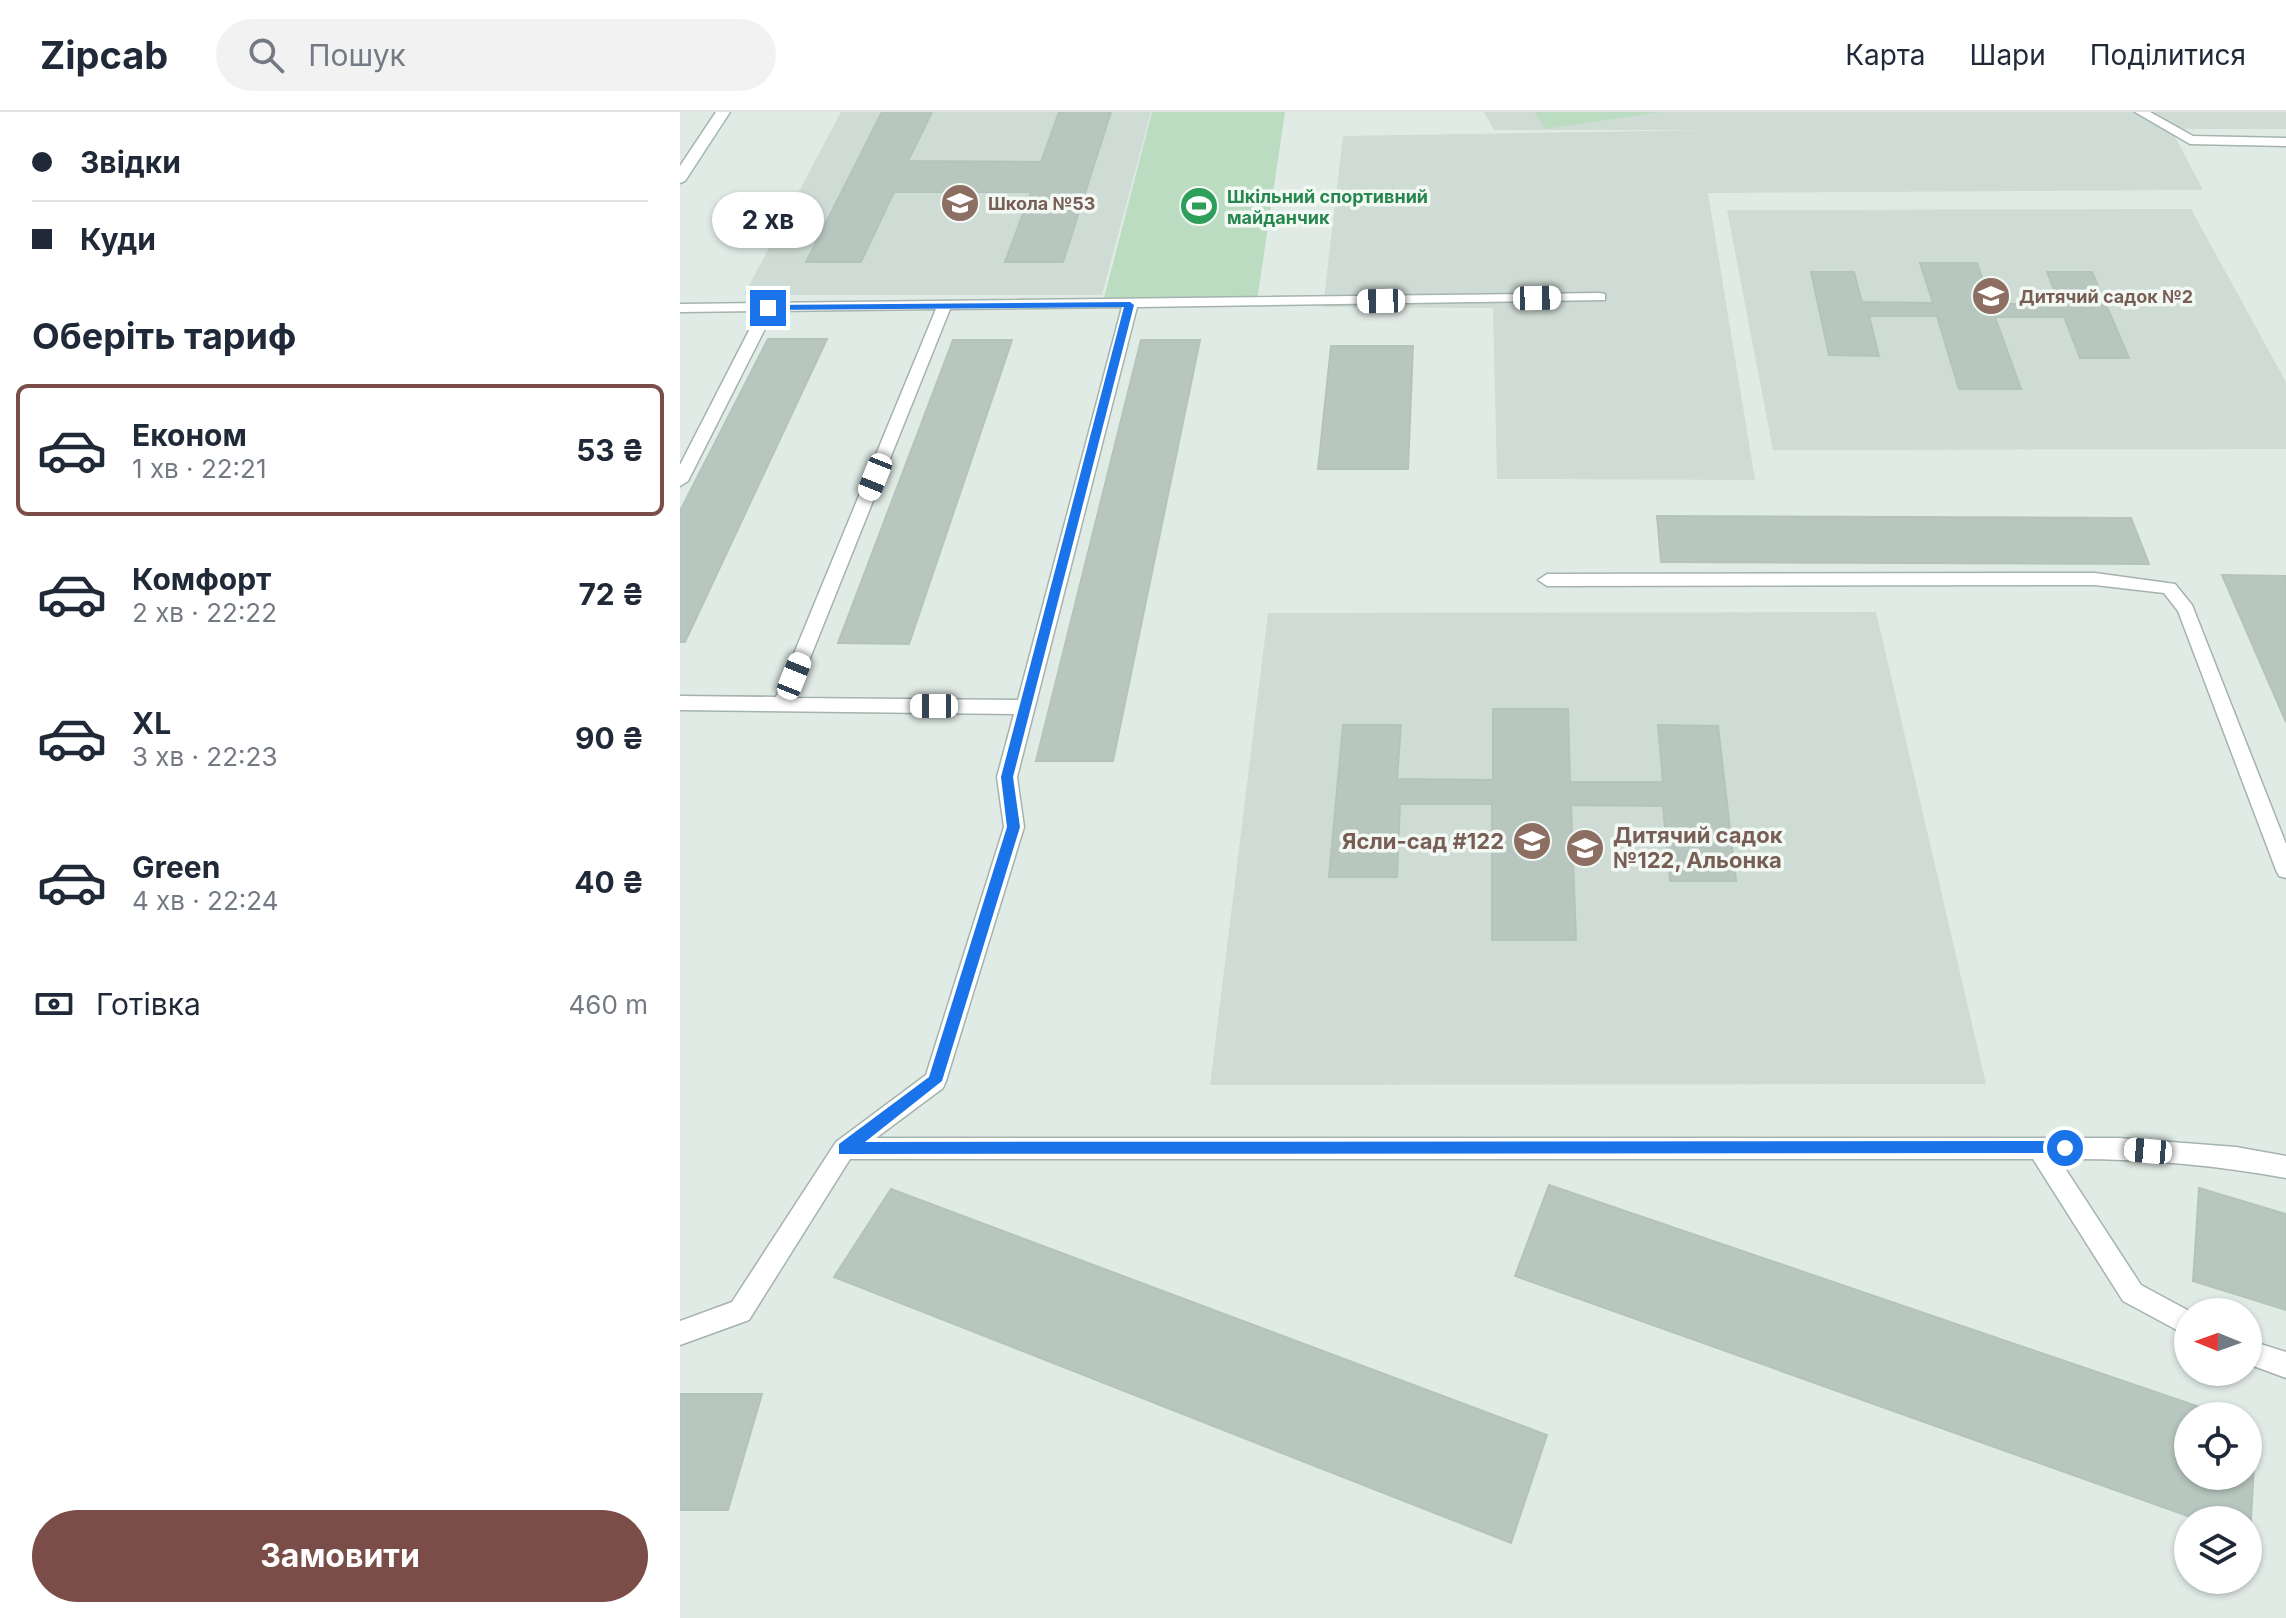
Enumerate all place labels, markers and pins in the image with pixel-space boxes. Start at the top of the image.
school or university icon: Школа №53 [939,182,981,224]
sports icon: Шкільний спортивний майданчик [1178,185,1220,227]
place label: Шкільний спортивний майданчик [1227,186,1428,228]
place label: Школа №53 [988,193,1095,214]
school or university icon: Дитячий садок №2 [1970,275,2012,317]
place label: Дитячий садок №2 [2019,286,2193,307]
school or university icon: Ясли-сад #122 [1511,820,1553,862]
place label: Дитячий садок №122, Альонка [1613,822,1783,873]
school or university icon: Дитячий садок №122, Альонка [1564,827,1606,869]
place label: Ясли-сад #122 [1342,828,1504,854]

